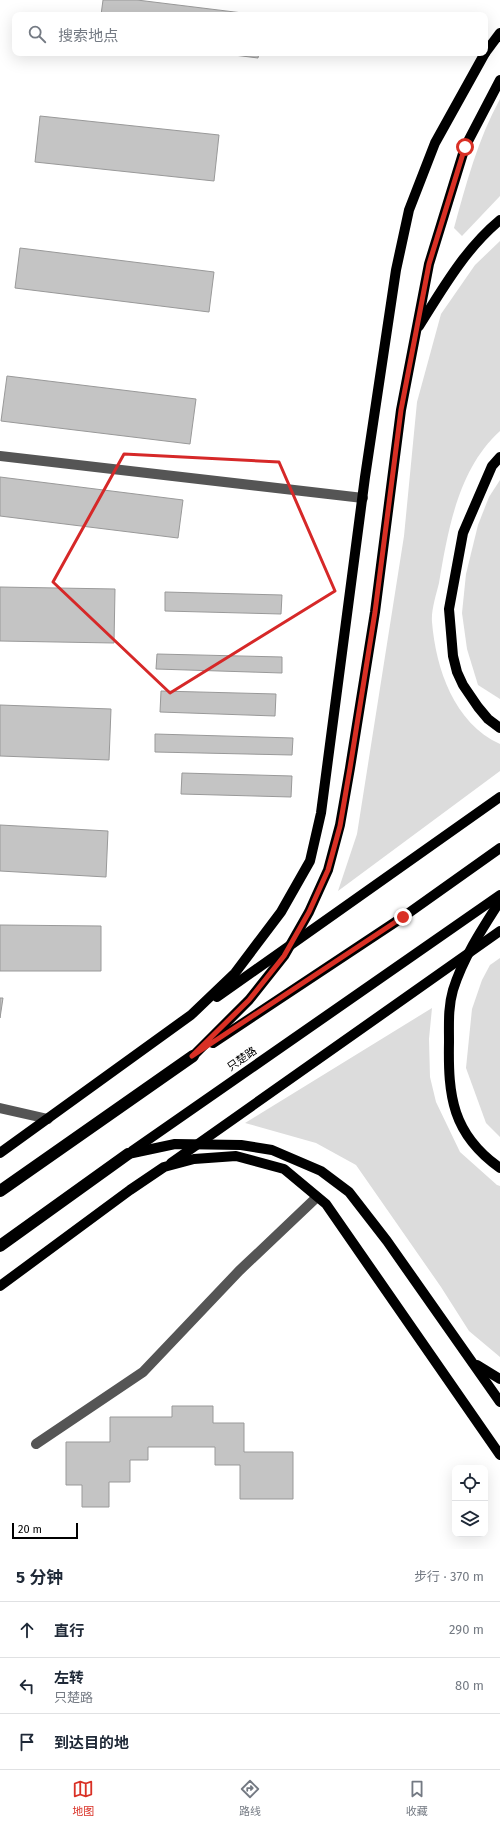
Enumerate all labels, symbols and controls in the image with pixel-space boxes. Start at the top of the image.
search box [12,12,488,56]
icon: search [26,23,48,45]
text: 搜索地点 [58,27,118,45]
route start [456,138,474,156]
route end [394,908,412,926]
street label: 只楚路 [225,1044,259,1074]
map controls [452,1465,488,1537]
button: locate [452,1465,488,1501]
button: layers [452,1501,488,1537]
scale bar [12,1521,78,1540]
text: 20 m [18,1523,42,1536]
text: 5 分钟 [16,1567,63,1588]
text: 步行 · 370 m [414,1569,484,1584]
icon: ahead [16,1619,38,1641]
text: 直行 [54,1622,84,1640]
text: 290 m [449,1622,484,1637]
text: 左转 [54,1669,84,1687]
icon: left [16,1675,38,1697]
text: 80 m [455,1678,484,1693]
text: 只楚路 [54,1690,93,1705]
icon: arrive [16,1731,38,1753]
text: 到达目的地 [54,1734,129,1752]
tab: 地图 [72,1778,94,1818]
tab: 路线 [239,1778,261,1818]
tab: 收藏 [406,1778,428,1818]

